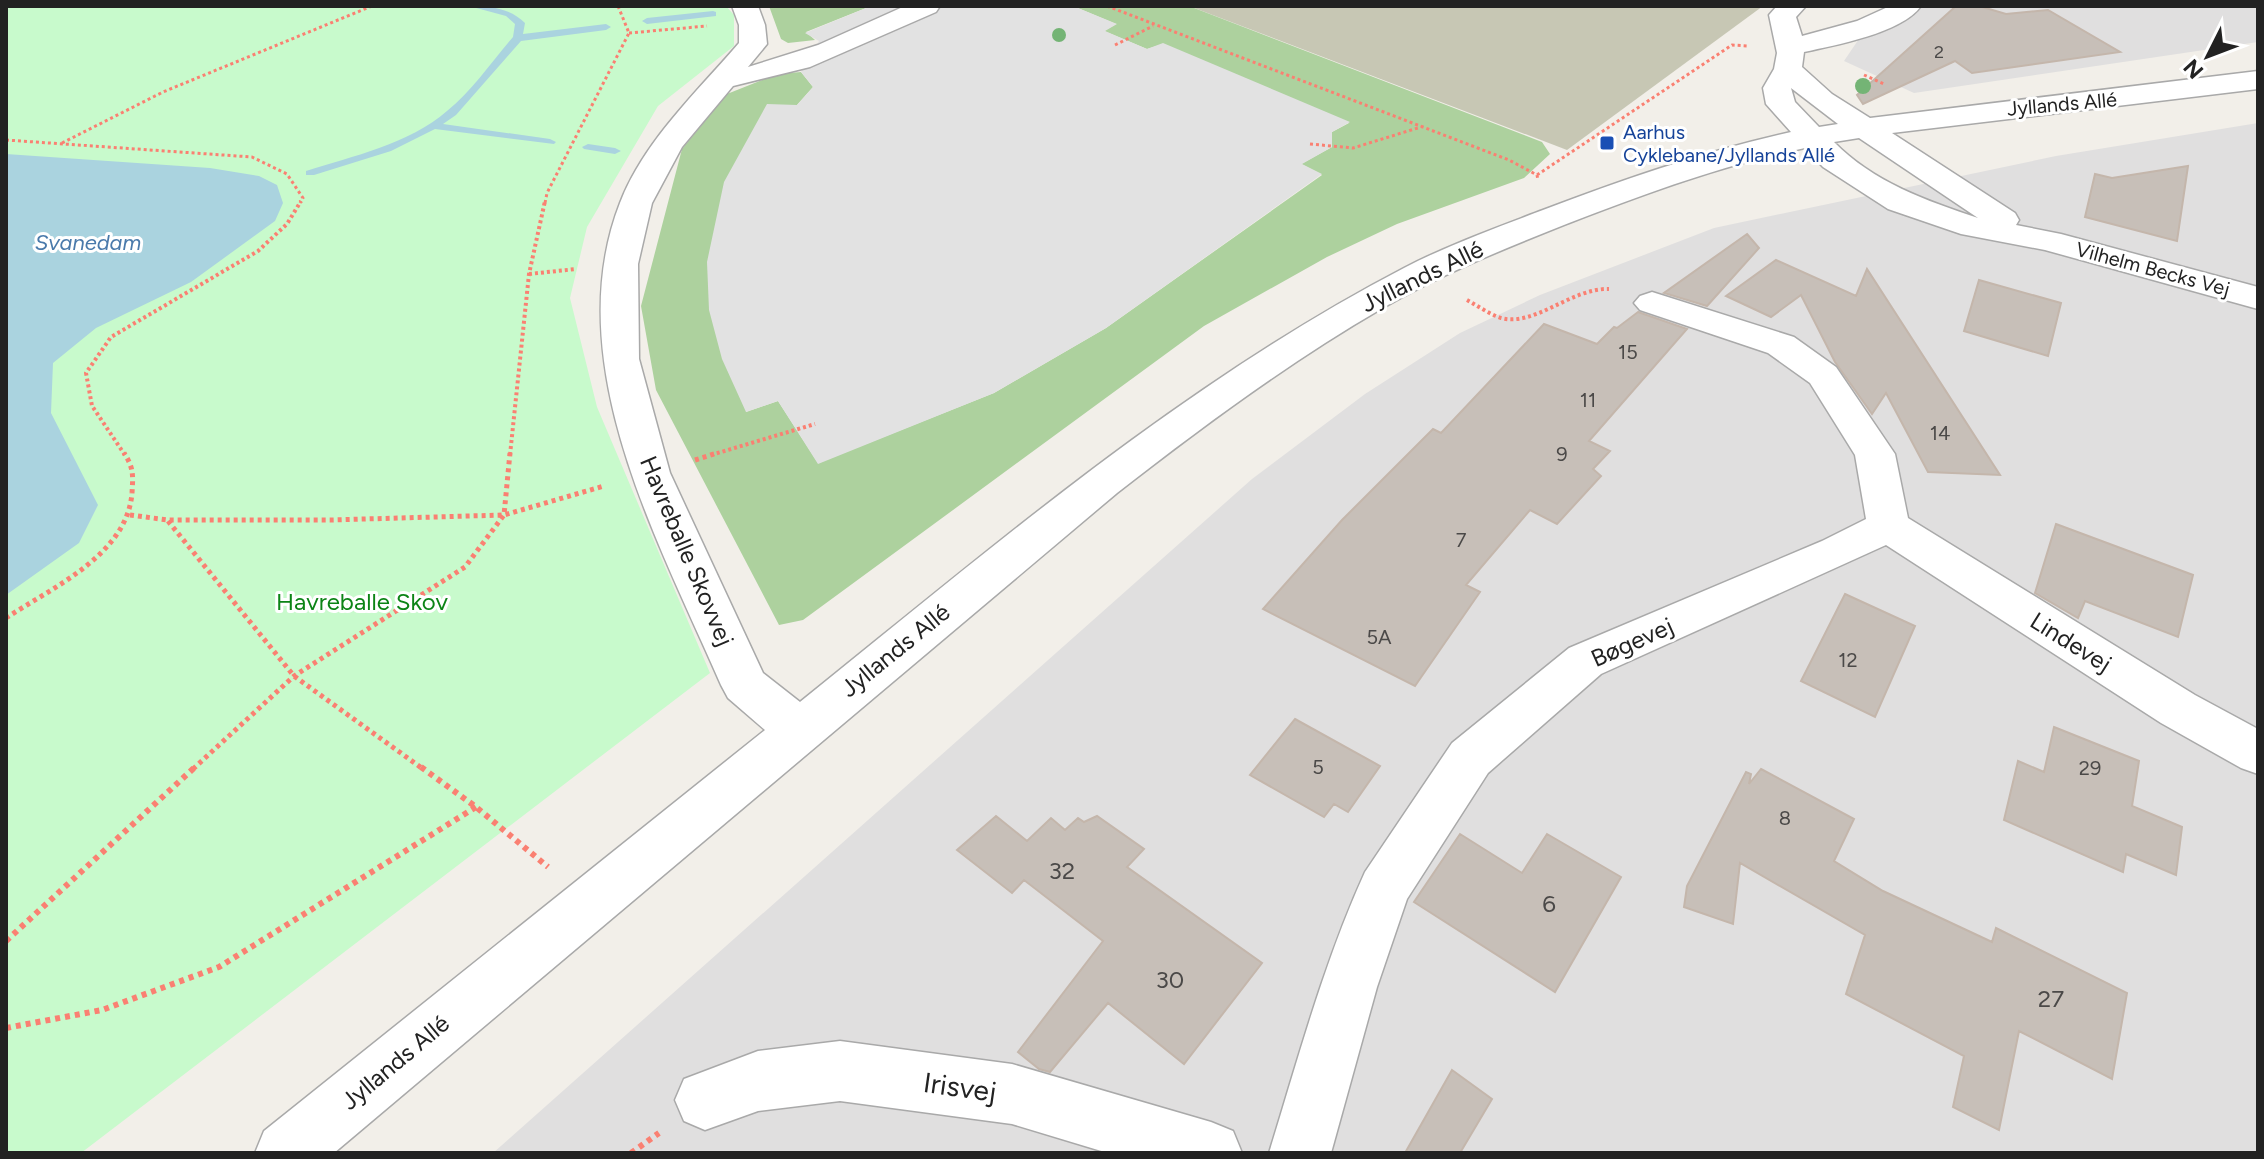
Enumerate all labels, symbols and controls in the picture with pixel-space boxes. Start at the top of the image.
north arrow [2168,16,2248,96]
house number: 2 [1934,41,1944,63]
text: N [2178,54,2209,84]
street label: Jyllands Allé [2006,87,2118,121]
place label: Aarhus Cyklebane/Jyllands Allé [1623,120,1835,167]
marker: Aarhus Cyklebane/Jyllands Allé [1598,134,1616,152]
water label: Svanedam [35,229,142,256]
street label: Jyllands Allé [1356,234,1488,318]
street label: Vilhelm Becks Vej [2073,237,2233,301]
house number: 15 [1618,340,1638,364]
house number: 11 [1580,388,1596,412]
house number: 14 [1930,421,1950,445]
house number: 9 [1556,442,1568,466]
street label: Havreballe Skovvej [634,452,740,650]
house number: 7 [1456,528,1467,552]
park label: Havreballe Skov [276,587,448,616]
street label: Jyllands Allé [834,597,956,703]
street label: Lindevej [2025,606,2117,678]
street label: Bøgevej [1586,611,1678,673]
house number: 5A [1366,625,1392,649]
house number: 12 [1838,648,1858,672]
house number: 5 [1312,755,1324,779]
house number: 29 [2079,756,2101,780]
house number: 8 [1779,806,1791,830]
house number: 32 [1049,856,1075,885]
house number: 6 [1542,889,1556,918]
house number: 30 [1156,965,1184,994]
house number: 27 [2038,984,2064,1013]
street label: Jyllands Allé [335,1008,455,1116]
street label: Irisvej [921,1065,999,1109]

